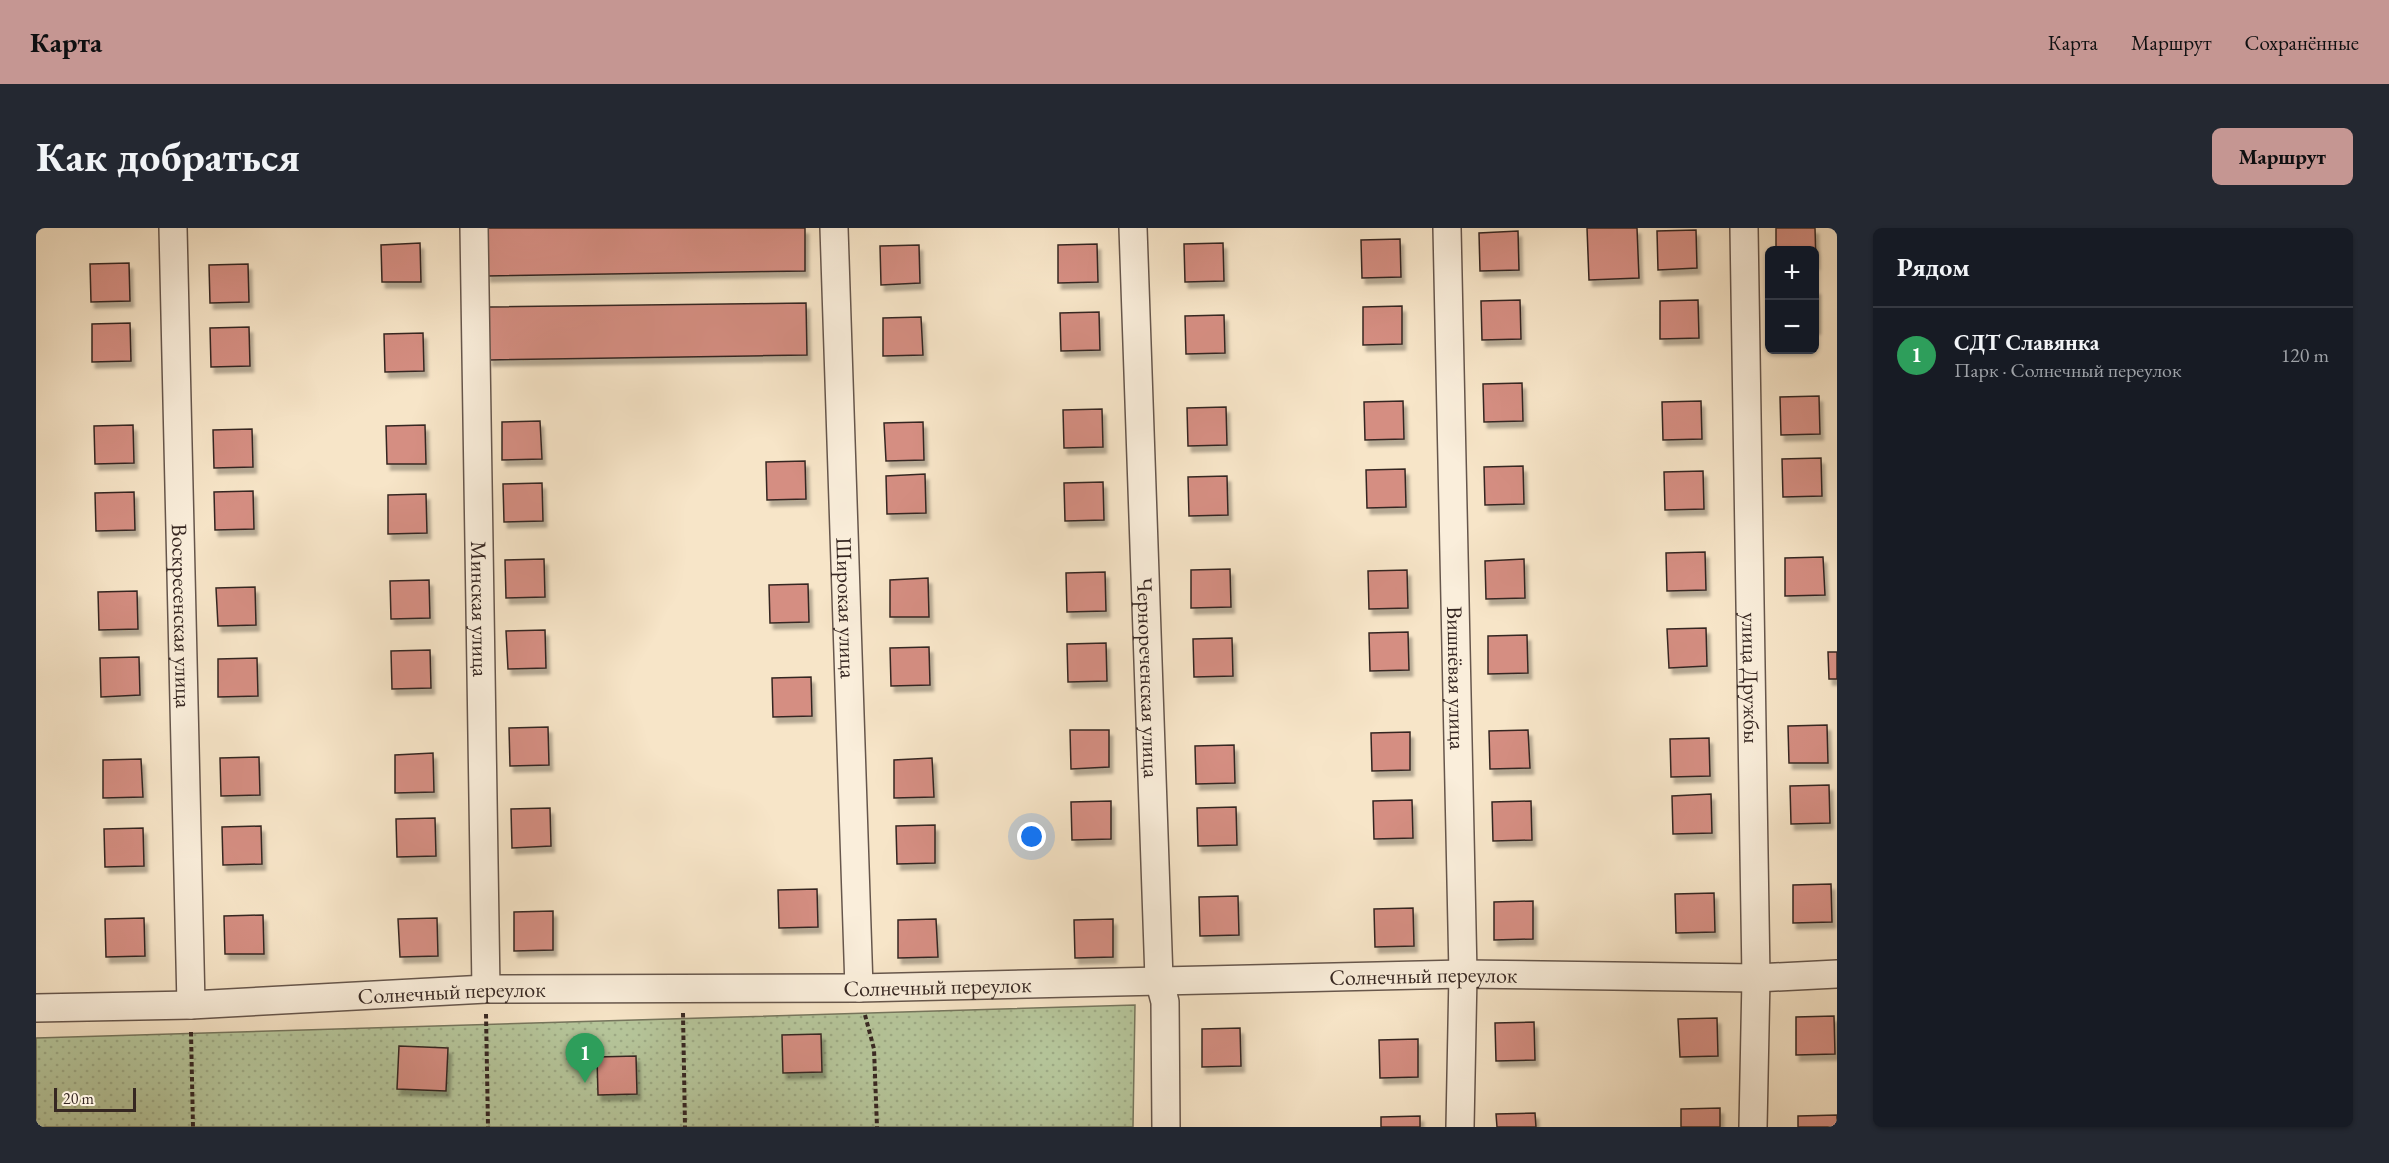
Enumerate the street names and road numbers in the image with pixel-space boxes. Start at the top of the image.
street label: Воскресенская улица [165,523,198,709]
street label: Широкая улица [829,537,863,679]
street label: Минская улица [464,541,495,677]
street label: Чернореченская улица [1130,577,1166,779]
street label: Вишнёвая улица [1440,606,1472,750]
street label: улица Дружбы [1735,612,1766,744]
street label: Солнечный переулок [1329,960,1518,992]
street label: Солнечный переулок [843,970,1032,1003]
street label: Солнечный переулок [357,975,546,1011]

